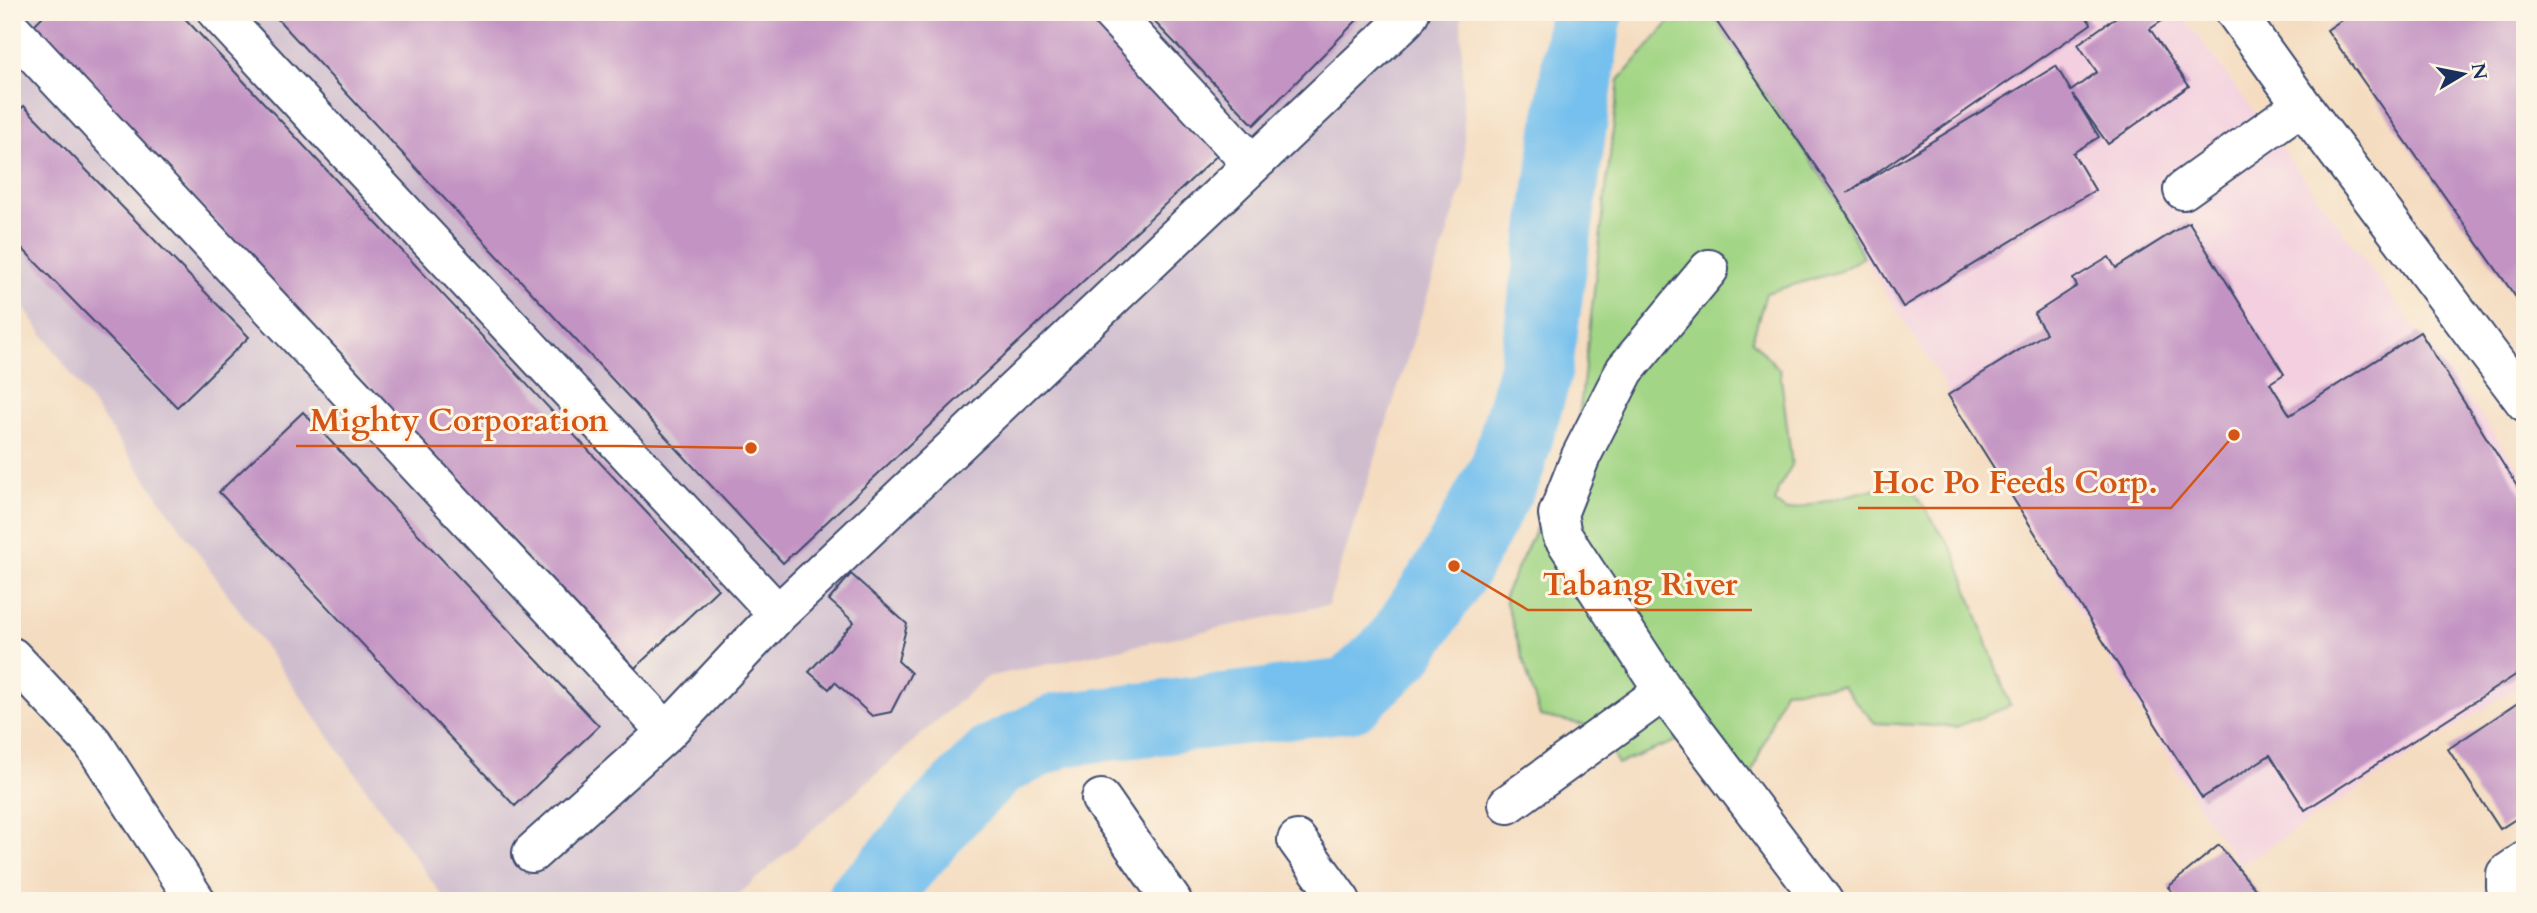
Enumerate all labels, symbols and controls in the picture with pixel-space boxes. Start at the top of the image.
north arrow [2428,38,2498,108]
text: N [2465,61,2493,82]
callout: Mighty Corporation [296,393,623,446]
text: Mighty Corporation [310,399,609,443]
callout: Hoc Po Feeds Corp. [1858,455,2171,508]
text: Hoc Po Feeds Corp. [1872,461,2158,505]
callout: Tabang River [1528,557,1752,610]
text: Tabang River [1542,563,1738,607]

